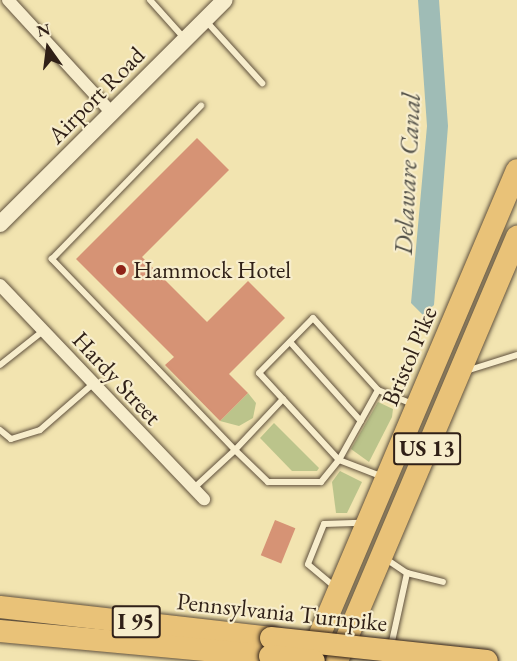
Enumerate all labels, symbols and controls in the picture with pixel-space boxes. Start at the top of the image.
north arrow [18,18,78,78]
text: N [35,18,52,42]
street label: Airport Road [41,40,151,150]
water label: Delaware Canal [388,92,428,256]
place label: Hammock Hotel [133,256,291,284]
marker: Hammock Hotel [114,263,128,277]
street label: Bristol Pike [375,302,443,410]
street label: Hardy Street [66,325,168,431]
road number: US 13 [392,430,462,468]
street label: Pennsylvania Turnpike [175,587,389,637]
road number: I 95 [110,603,162,641]

